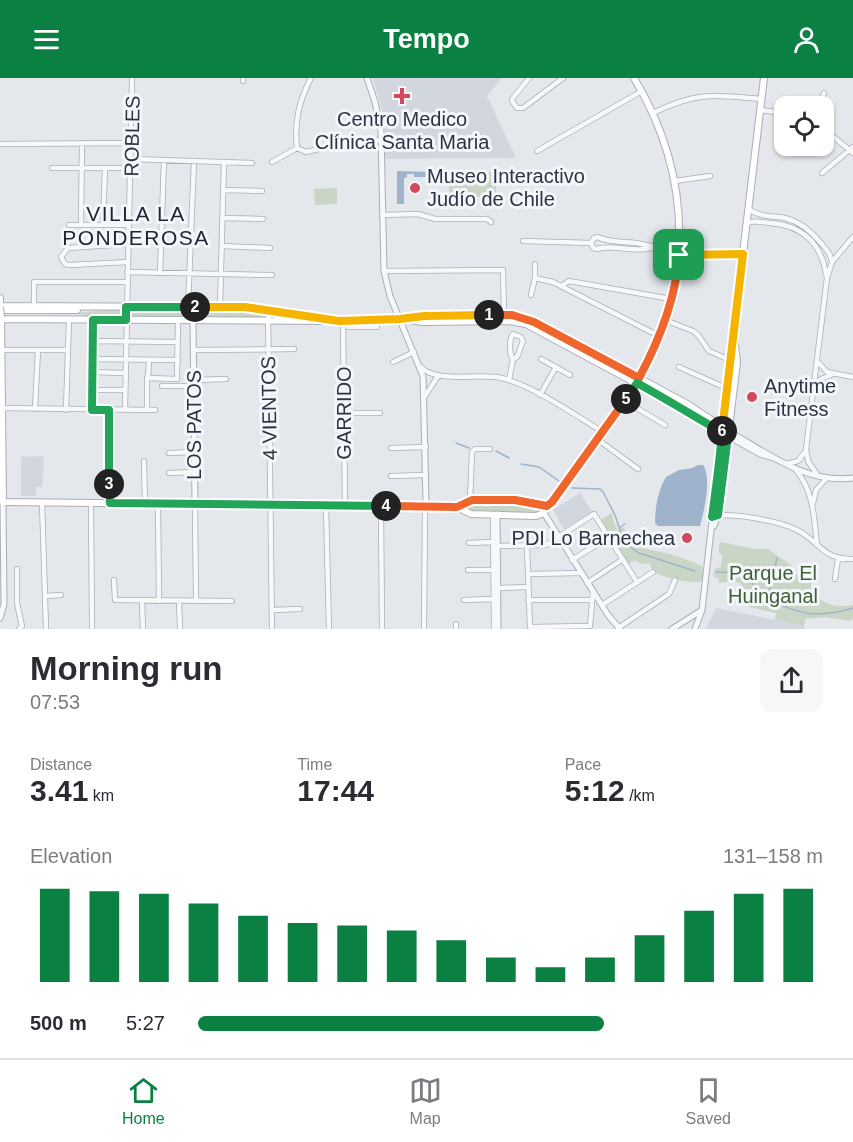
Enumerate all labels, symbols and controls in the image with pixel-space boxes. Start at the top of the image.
icon: menu [30,23,63,56]
icon: person [790,23,823,56]
text: Tempo [383,24,470,54]
marker: Centro Medico Clínica Santa Maria [393,87,411,105]
street label: ROBLES [120,95,144,177]
map controls [774,96,834,156]
button: locate [774,96,834,156]
place label: Centro Medico Clínica Santa Maria [315,108,490,153]
place label: Museo Interactivo Judío de Chile [427,165,585,210]
marker: Museo Interactivo Judío de Chile [408,181,422,195]
district label: VILLA LA PONDEROSA [62,202,210,249]
pin [653,229,704,280]
icon: arrive [662,238,695,271]
pin: 2 [180,292,210,322]
text: 2 [191,298,199,315]
pin: 1 [474,300,504,330]
text: 1 [485,306,493,323]
street label: 4 VIENTOS [257,356,281,460]
street label: GARRIDO [333,366,355,460]
street label: LOS PATOS [183,370,205,480]
place label: Anytime Fitness [764,375,836,420]
pin: 5 [611,384,641,414]
text: 5 [622,390,630,407]
marker: Anytime Fitness [745,390,759,404]
pin: 6 [707,416,737,446]
text: 6 [718,422,726,439]
pin: 3 [94,469,124,499]
text: 3 [105,475,113,492]
pin: 4 [371,491,401,521]
text: 4 [382,497,390,514]
place label: PDI Lo Barnechea [512,527,676,549]
marker: PDI Lo Barnechea [680,531,694,545]
park label: Parque El Huinganal [728,562,818,607]
button: share [760,649,823,712]
text: Morning run [30,650,222,687]
text: 07:53 [30,691,80,713]
text: Distance [30,756,92,773]
text: Time [297,756,332,773]
text: Pace [565,756,601,773]
text: 3.41 [30,774,88,807]
text: 17:44 [297,774,374,807]
text: 5:12 [565,774,625,807]
text: km [88,787,114,804]
text: /km [625,787,655,804]
text: Elevation [30,845,112,867]
text: 131–158 m [723,845,823,867]
text: 500 m [30,1012,87,1034]
text: 5:27 [126,1012,165,1034]
tab: Home [122,1074,165,1128]
tab: Map [409,1074,442,1128]
tab: Saved [686,1074,731,1128]

